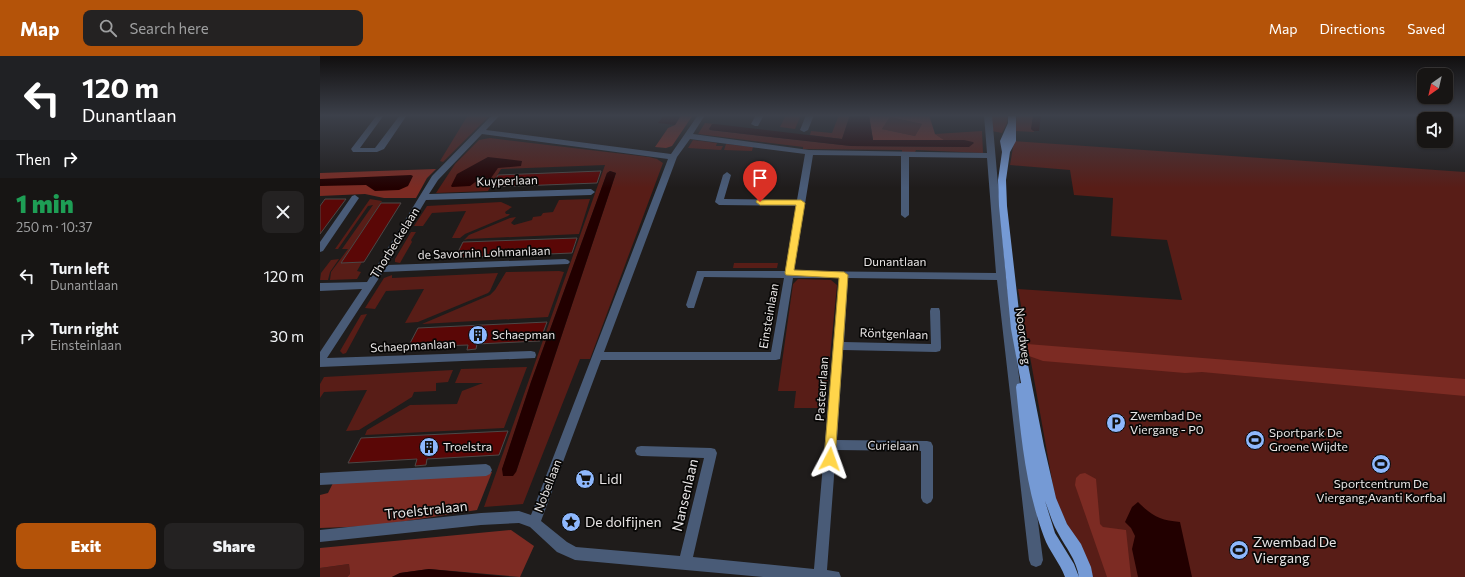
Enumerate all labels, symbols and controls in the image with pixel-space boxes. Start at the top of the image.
search box [83,10,363,46]
text: Map [20,17,59,40]
icon: search [97,17,119,39]
text: Search here [129,19,209,37]
text: Map [1269,20,1298,37]
text: Directions [1320,20,1385,37]
text: Saved [1407,20,1445,37]
north arrow [1417,68,1453,104]
map controls [1417,68,1453,148]
text: 120 m [82,70,159,104]
icon: left [16,72,68,124]
text: Dunantlaan [82,104,176,126]
button: sound [1417,112,1453,148]
icon: right [59,148,81,170]
text: Then [16,150,51,168]
pin [743,161,777,202]
icon: arrive [749,167,771,189]
street label: Kuyperlaan [476,172,538,188]
text: 1 min [16,189,74,218]
button: close [262,191,304,233]
street label: Thorbeckelaan [367,204,422,280]
text: 250 m · 10:37 [16,219,92,235]
street label: de Savornin Lohmanlaan [417,243,551,261]
street label: Dunantlaan [864,254,926,268]
text: Turn left [50,259,109,277]
icon: left [16,265,38,287]
text: 120 m [264,267,304,285]
text: Dunantlaan [50,277,118,293]
street label: Einsteinlaan [755,282,781,350]
street label: Noordweg [1014,307,1034,366]
text: Turn right [50,319,119,337]
building icon: Schaepman [467,324,489,346]
icon: right [16,325,38,347]
street label: Röntgenlaan [859,325,929,341]
text: 30 m [270,327,304,345]
place label: Schaepman [492,327,555,341]
street label: Schaepmanlaan [370,336,456,354]
text: Einsteinlaan [50,337,122,353]
street label: Pasteurlaan [812,356,830,422]
place label: Zwembad De Viergang - P0 [1130,408,1204,436]
parking icon: Zwembad De Viergang - P0 [1105,412,1127,434]
place label: Sportpark De Groene Wijdte [1269,425,1348,453]
sports icon: Sportpark De Groene Wijdte [1244,429,1266,451]
building icon: Troelstra [418,436,440,458]
position arrow [809,438,851,480]
street label: Curielaan [867,438,919,452]
place label: Troelstra [443,439,492,453]
sports icon: Sportcentrum De Viergang;Avanti Korfbal [1370,453,1392,475]
street label: Nobellaan [531,457,563,514]
street label: Nansenlaan [668,457,701,533]
supermarket icon: Lidl [574,468,596,490]
place label: Lidl [599,470,622,487]
place label: Sportcentrum De Viergang;Avanti Korfbal [1316,476,1446,505]
street label: Troelstralaan [384,497,468,522]
place icon: De dolfijnen [560,511,582,533]
place label: De dolfijnen [585,513,662,530]
button: Exit [16,523,156,569]
button: Share [164,523,304,569]
place label: Zwembad De Viergang [1253,533,1336,566]
sports icon: Zwembad De Viergang [1228,539,1250,561]

